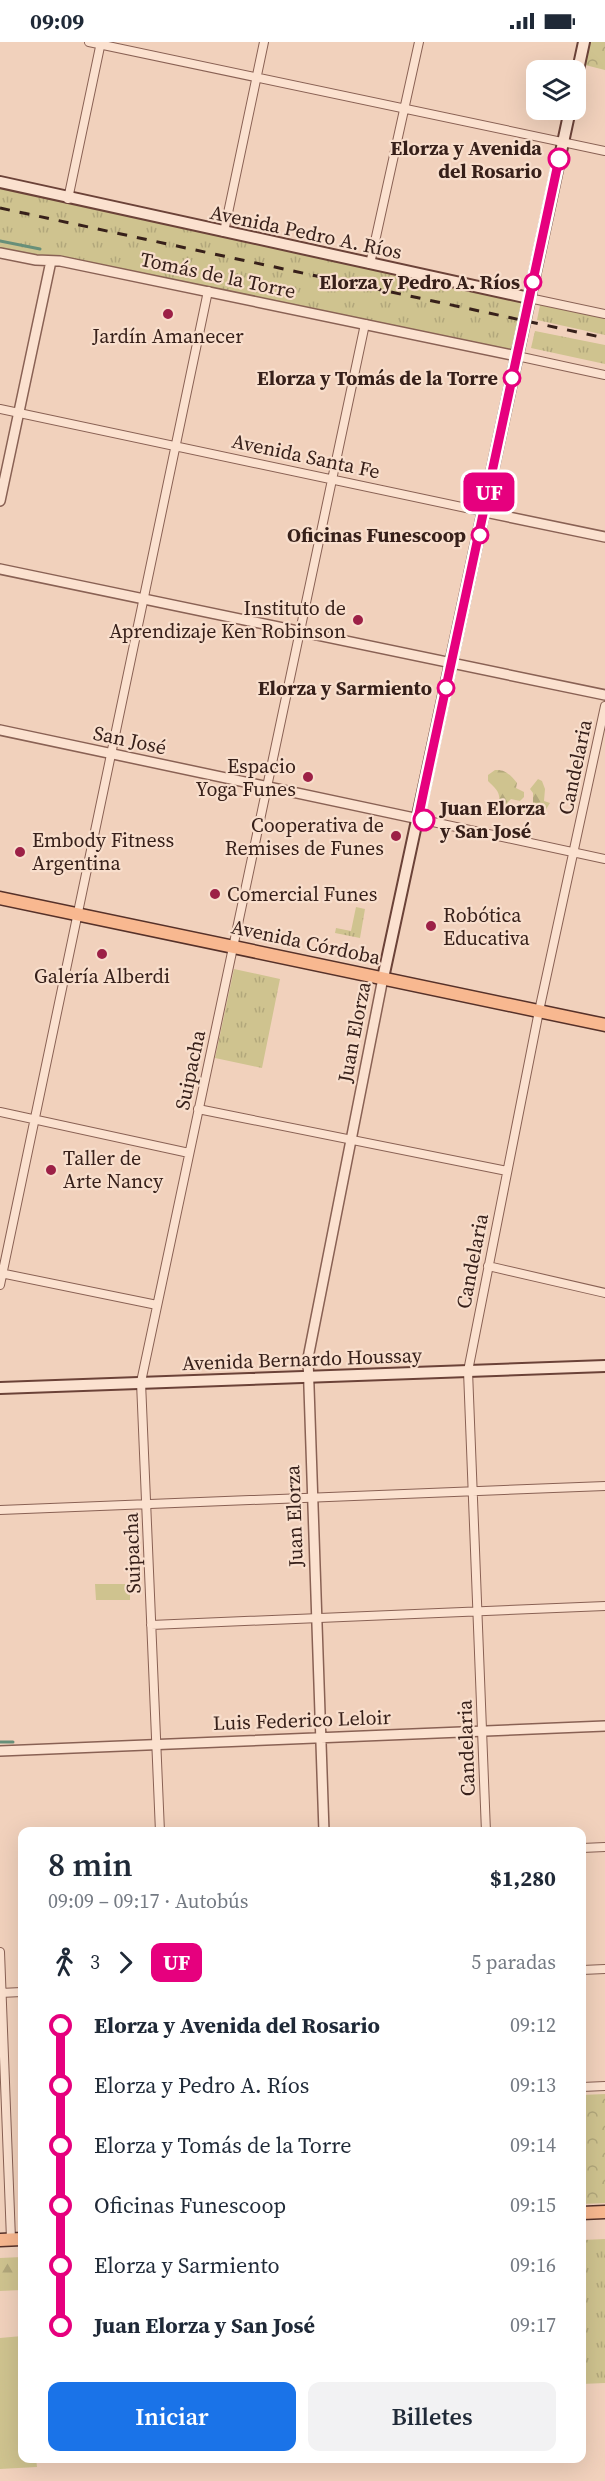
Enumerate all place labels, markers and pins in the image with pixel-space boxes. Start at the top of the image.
place label: Elorza y Avenida del Rosario [390,134,542,185]
marker: Elorza y Avenida del Rosario [548,148,570,170]
place label: Elorza y Pedro A. Ríos [319,268,520,296]
marker: Elorza y Pedro A. Ríos [524,273,542,291]
marker: Jardín Amanecer [161,307,175,321]
place label: Jardín Amanecer [91,322,244,350]
place label: Elorza y Tomás de la Torre [257,364,498,392]
marker: Elorza y Tomás de la Torre [503,369,521,387]
place label: Oficinas Funescoop [287,521,466,549]
marker: Oficinas Funescoop [471,526,489,544]
place label: Instituto de Aprendizaje Ken Robinson [109,594,346,645]
marker: Instituto de Aprendizaje Ken Robinson [351,613,365,627]
place label: Elorza y Sarmiento [258,674,432,702]
marker: Elorza y Sarmiento [437,679,455,697]
place label: Espacio Yoga Funes [196,752,296,803]
marker: Espacio Yoga Funes [301,770,315,784]
place label: Juan Elorza y San José [438,794,546,845]
marker: Juan Elorza y San José [413,809,435,831]
place label: Cooperativa de Remises de Funes [225,811,384,862]
place label: Embody Fitness Argentina [32,826,174,877]
marker: Cooperativa de Remises de Funes [389,829,403,843]
marker: Embody Fitness Argentina [13,845,27,859]
place label: Comercial Funes [227,880,377,908]
marker: Comercial Funes [208,887,222,901]
place label: Robótica Educativa [443,901,531,952]
marker: Robótica Educativa [424,919,438,933]
marker: Galería Alberdi [95,947,109,961]
place label: Galería Alberdi [34,962,170,990]
place label: Taller de Arte Nancy [63,1144,164,1195]
marker: Taller de Arte Nancy [44,1163,58,1177]

